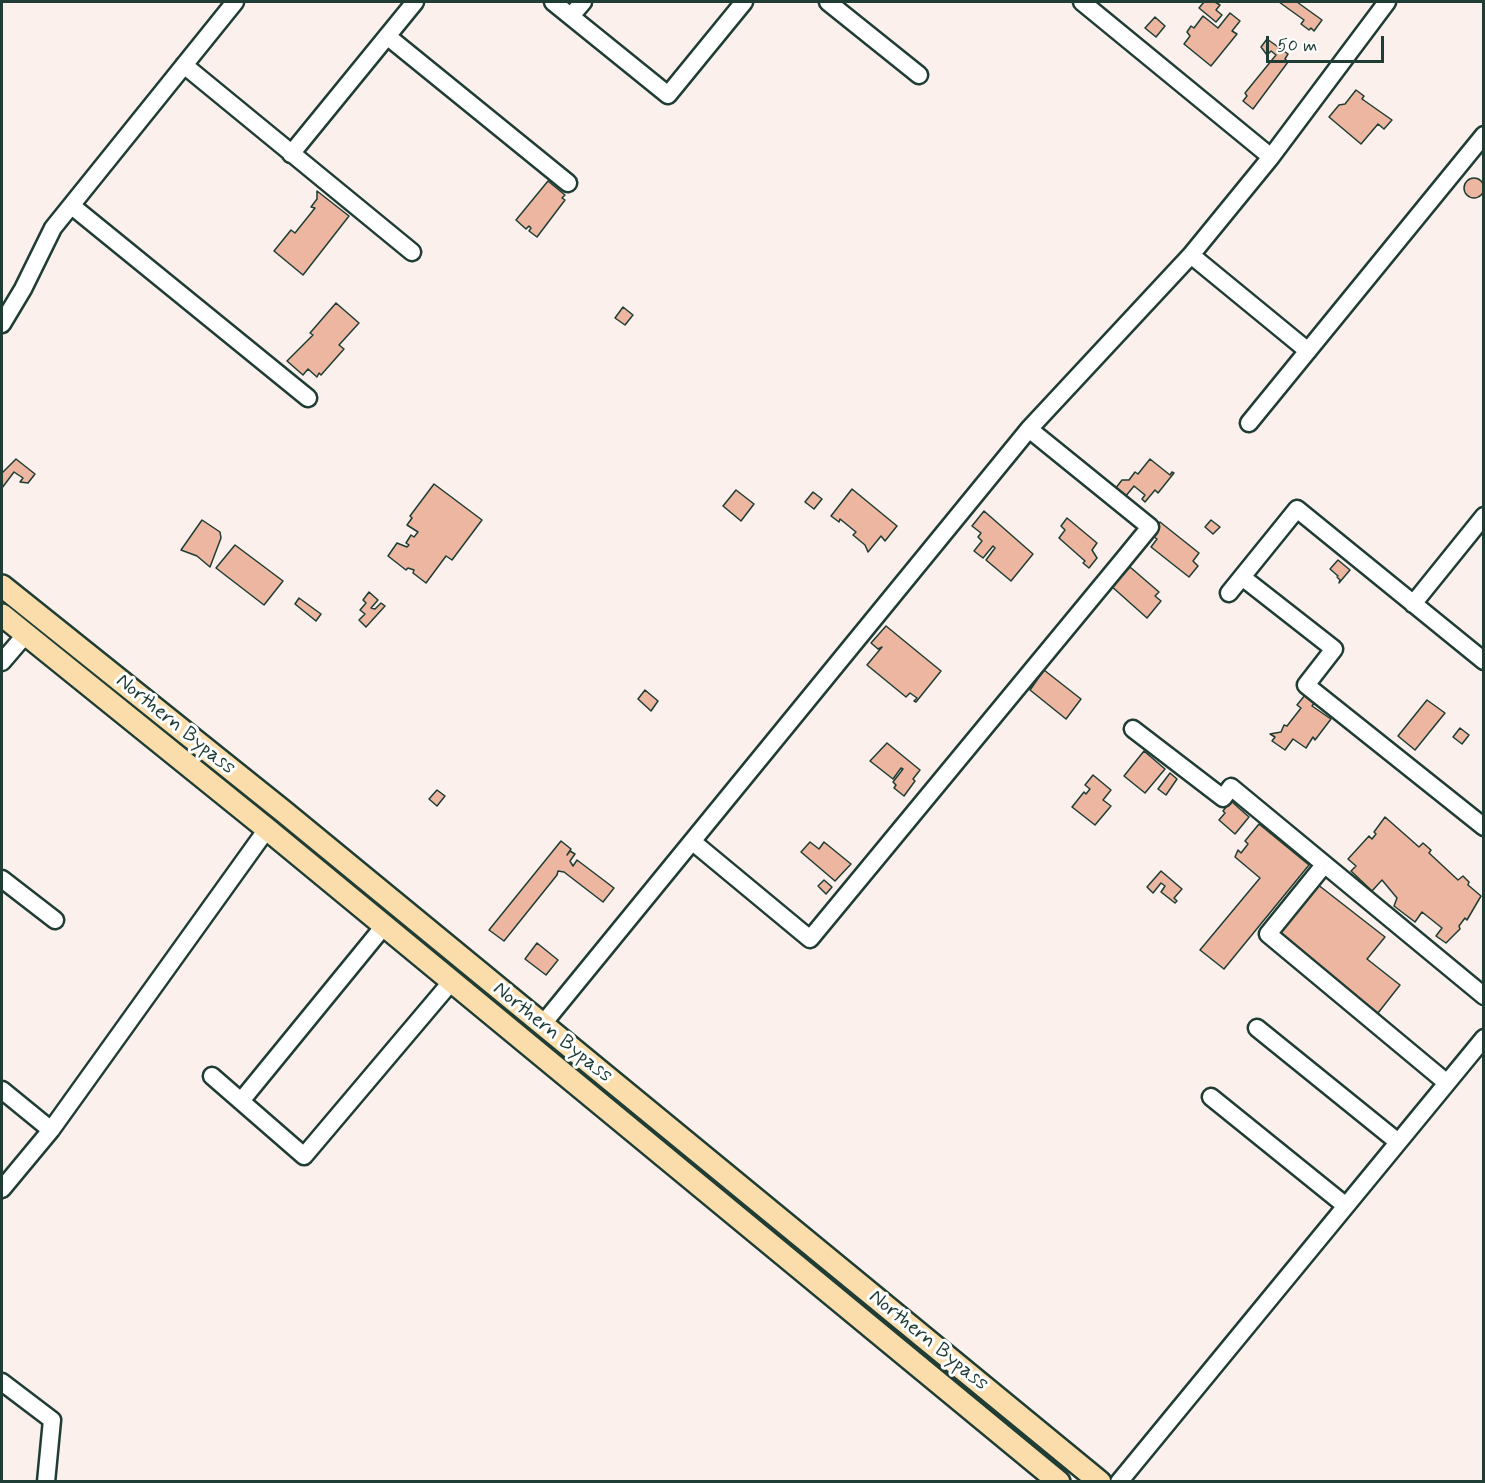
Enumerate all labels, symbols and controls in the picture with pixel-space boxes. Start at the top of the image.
scale bar [1269,24,1388,62]
text: 50 m [1277,34,1317,58]
street label: Northern Bypass [110,669,240,781]
street label: Northern Bypass [487,977,617,1089]
street label: Northern Bypass [863,1285,993,1397]

